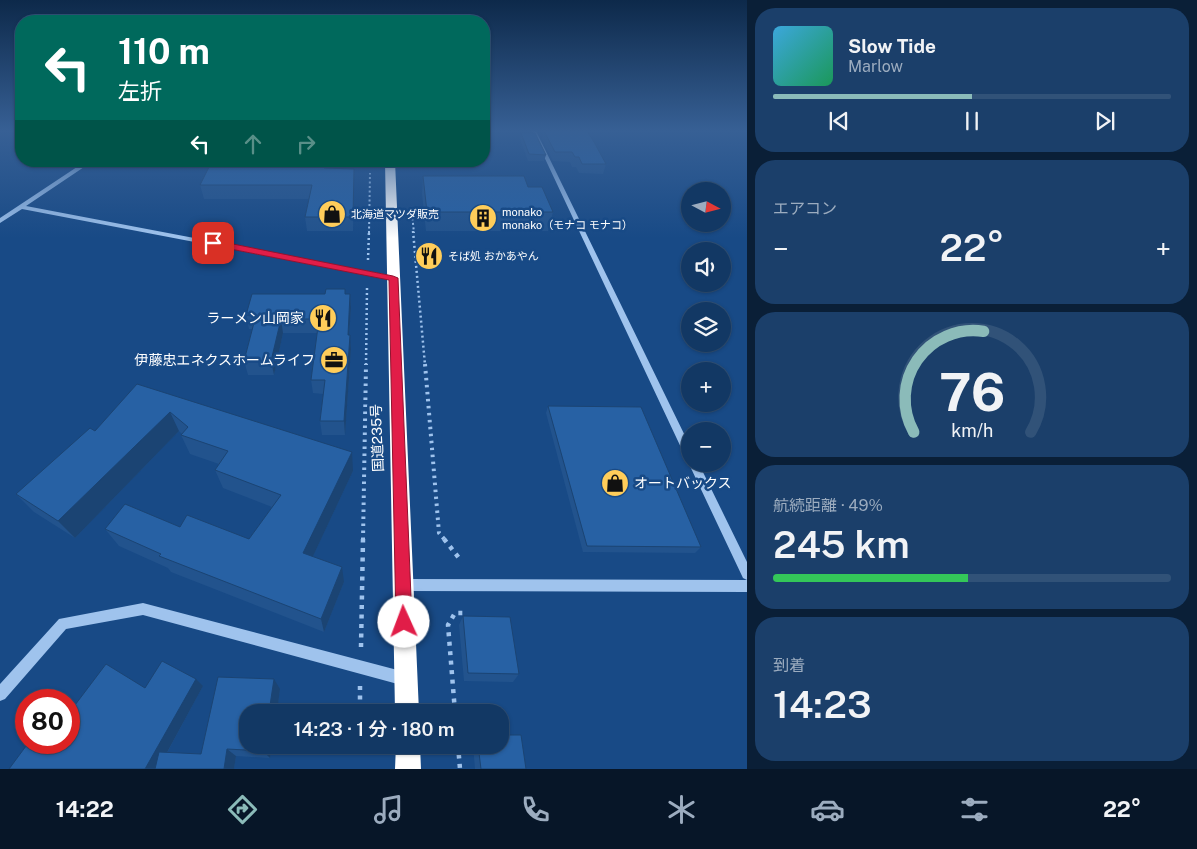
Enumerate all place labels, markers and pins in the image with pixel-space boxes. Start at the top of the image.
shop icon: 北海道マツダ販売 [317,199,347,229]
building icon: monako monako（モナコ モナコ） [468,203,498,233]
place label: monako monako（モナコ モナコ） [502,206,633,231]
place label: 北海道マツダ販売 [351,208,439,220]
pin [192,222,234,264]
restaurant icon: そば処 おかあやん [414,241,444,271]
place label: そば処 おかあやん [448,250,539,262]
restaurant icon: ラーメン山岡家 [308,303,338,333]
place label: ラーメン山岡家 [207,310,304,326]
office icon: 伊藤忠エネクスホームライフ [319,345,349,375]
place label: 伊藤忠エネクスホームライフ [135,352,315,368]
shop icon: オートバックス [600,468,630,498]
place label: オートバックス [634,475,732,491]

